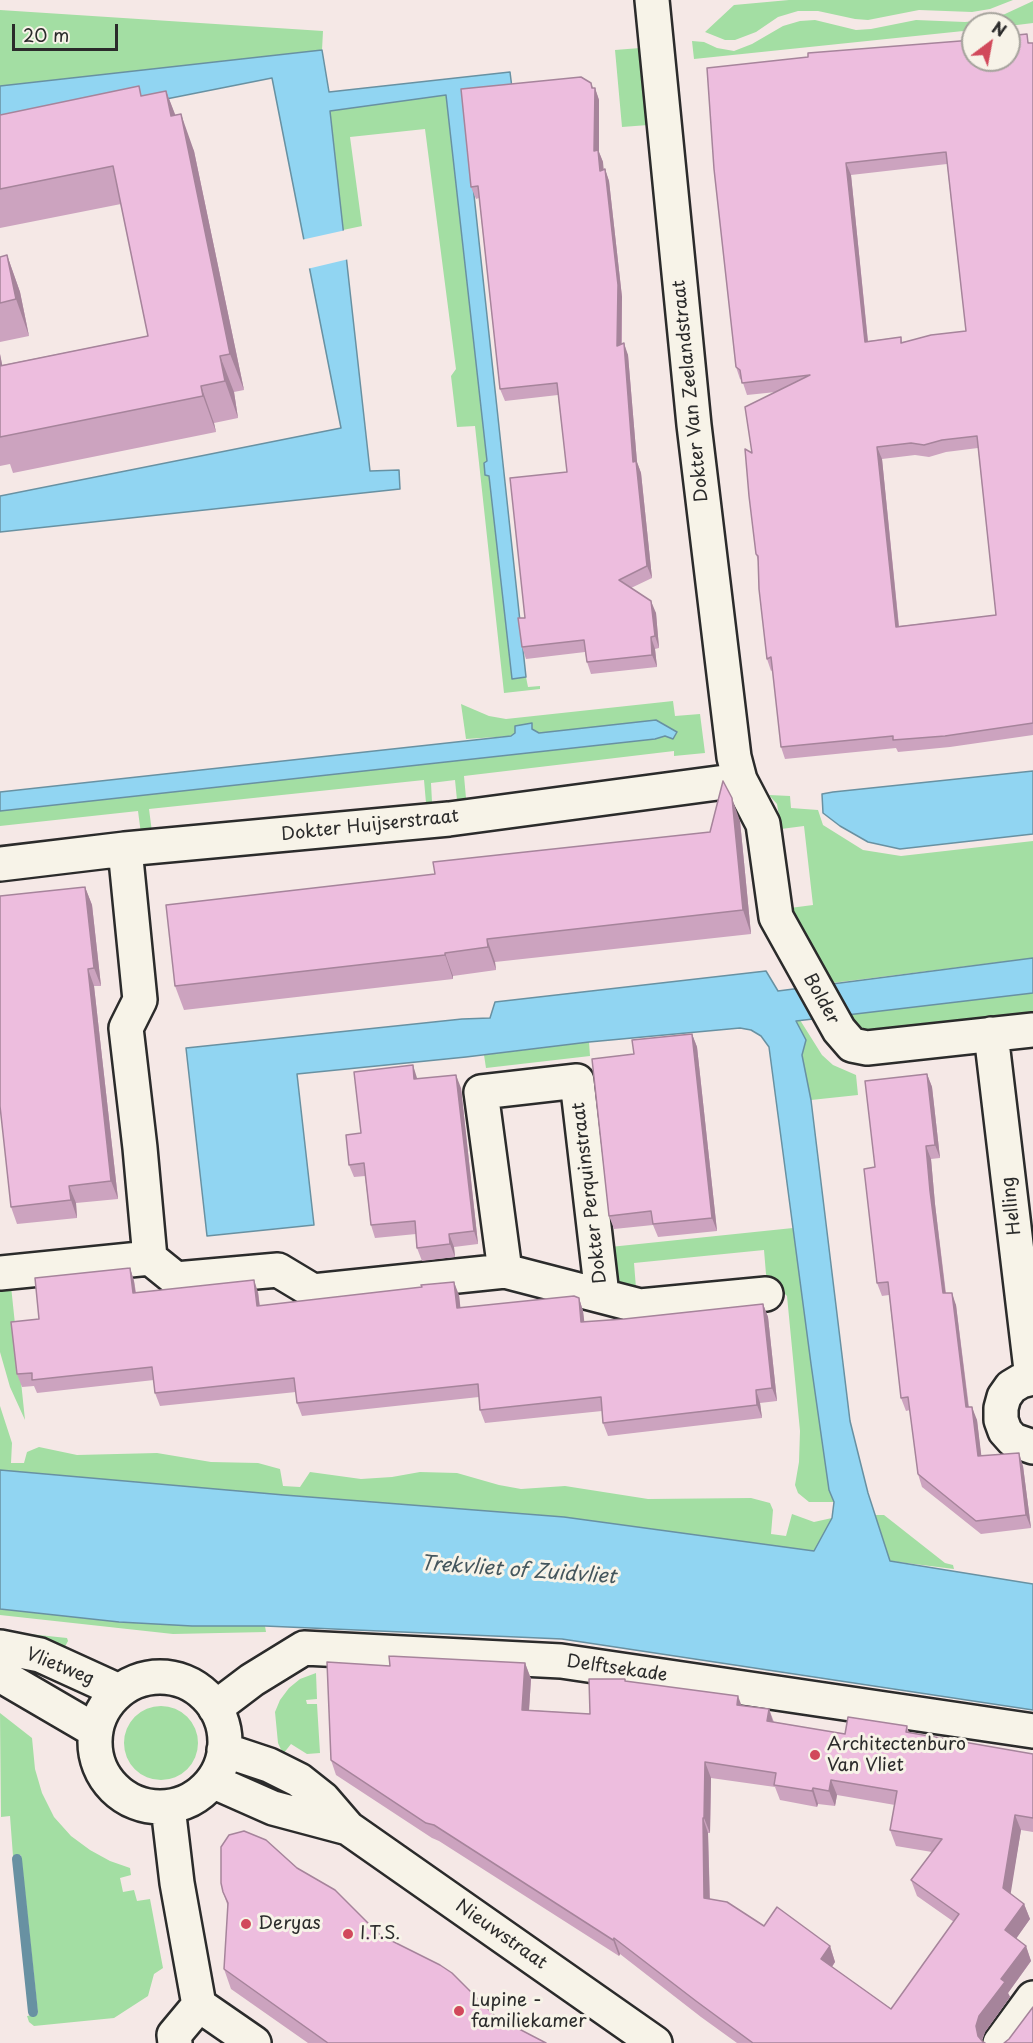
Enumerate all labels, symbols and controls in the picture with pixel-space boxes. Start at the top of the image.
scale bar [15,12,122,50]
north arrow [961,12,1021,72]
text: N [988,15,1011,42]
text: 20 m [23,21,69,48]
street label: Dokter Van Zeelandstraat [669,279,713,503]
street label: Dokter Huijserstraat [280,806,460,846]
street label: Bolder [798,970,844,1028]
street label: Dokter Perquinstraat [568,1101,612,1285]
street label: Helling [998,1176,1026,1236]
water label: Trekvliet of Zuidvliet [419,1552,617,1590]
street label: Vlietweg [23,1644,97,1690]
street label: Delftsekade [565,1651,669,1687]
place label: Architectenburo Van Vliet [827,1734,966,1776]
marker: Architectenburo Van Vliet [808,1748,822,1762]
street label: Nieuwstraat [451,1896,551,1974]
place label: Deryas [258,1913,321,1935]
marker: Deryas [239,1917,253,1931]
place label: I.T.S. [360,1923,400,1945]
marker: I.T.S. [341,1927,355,1941]
place label: Lupine - familiekamer [471,1990,587,2032]
marker: Lupine - familiekamer [452,2004,466,2018]

